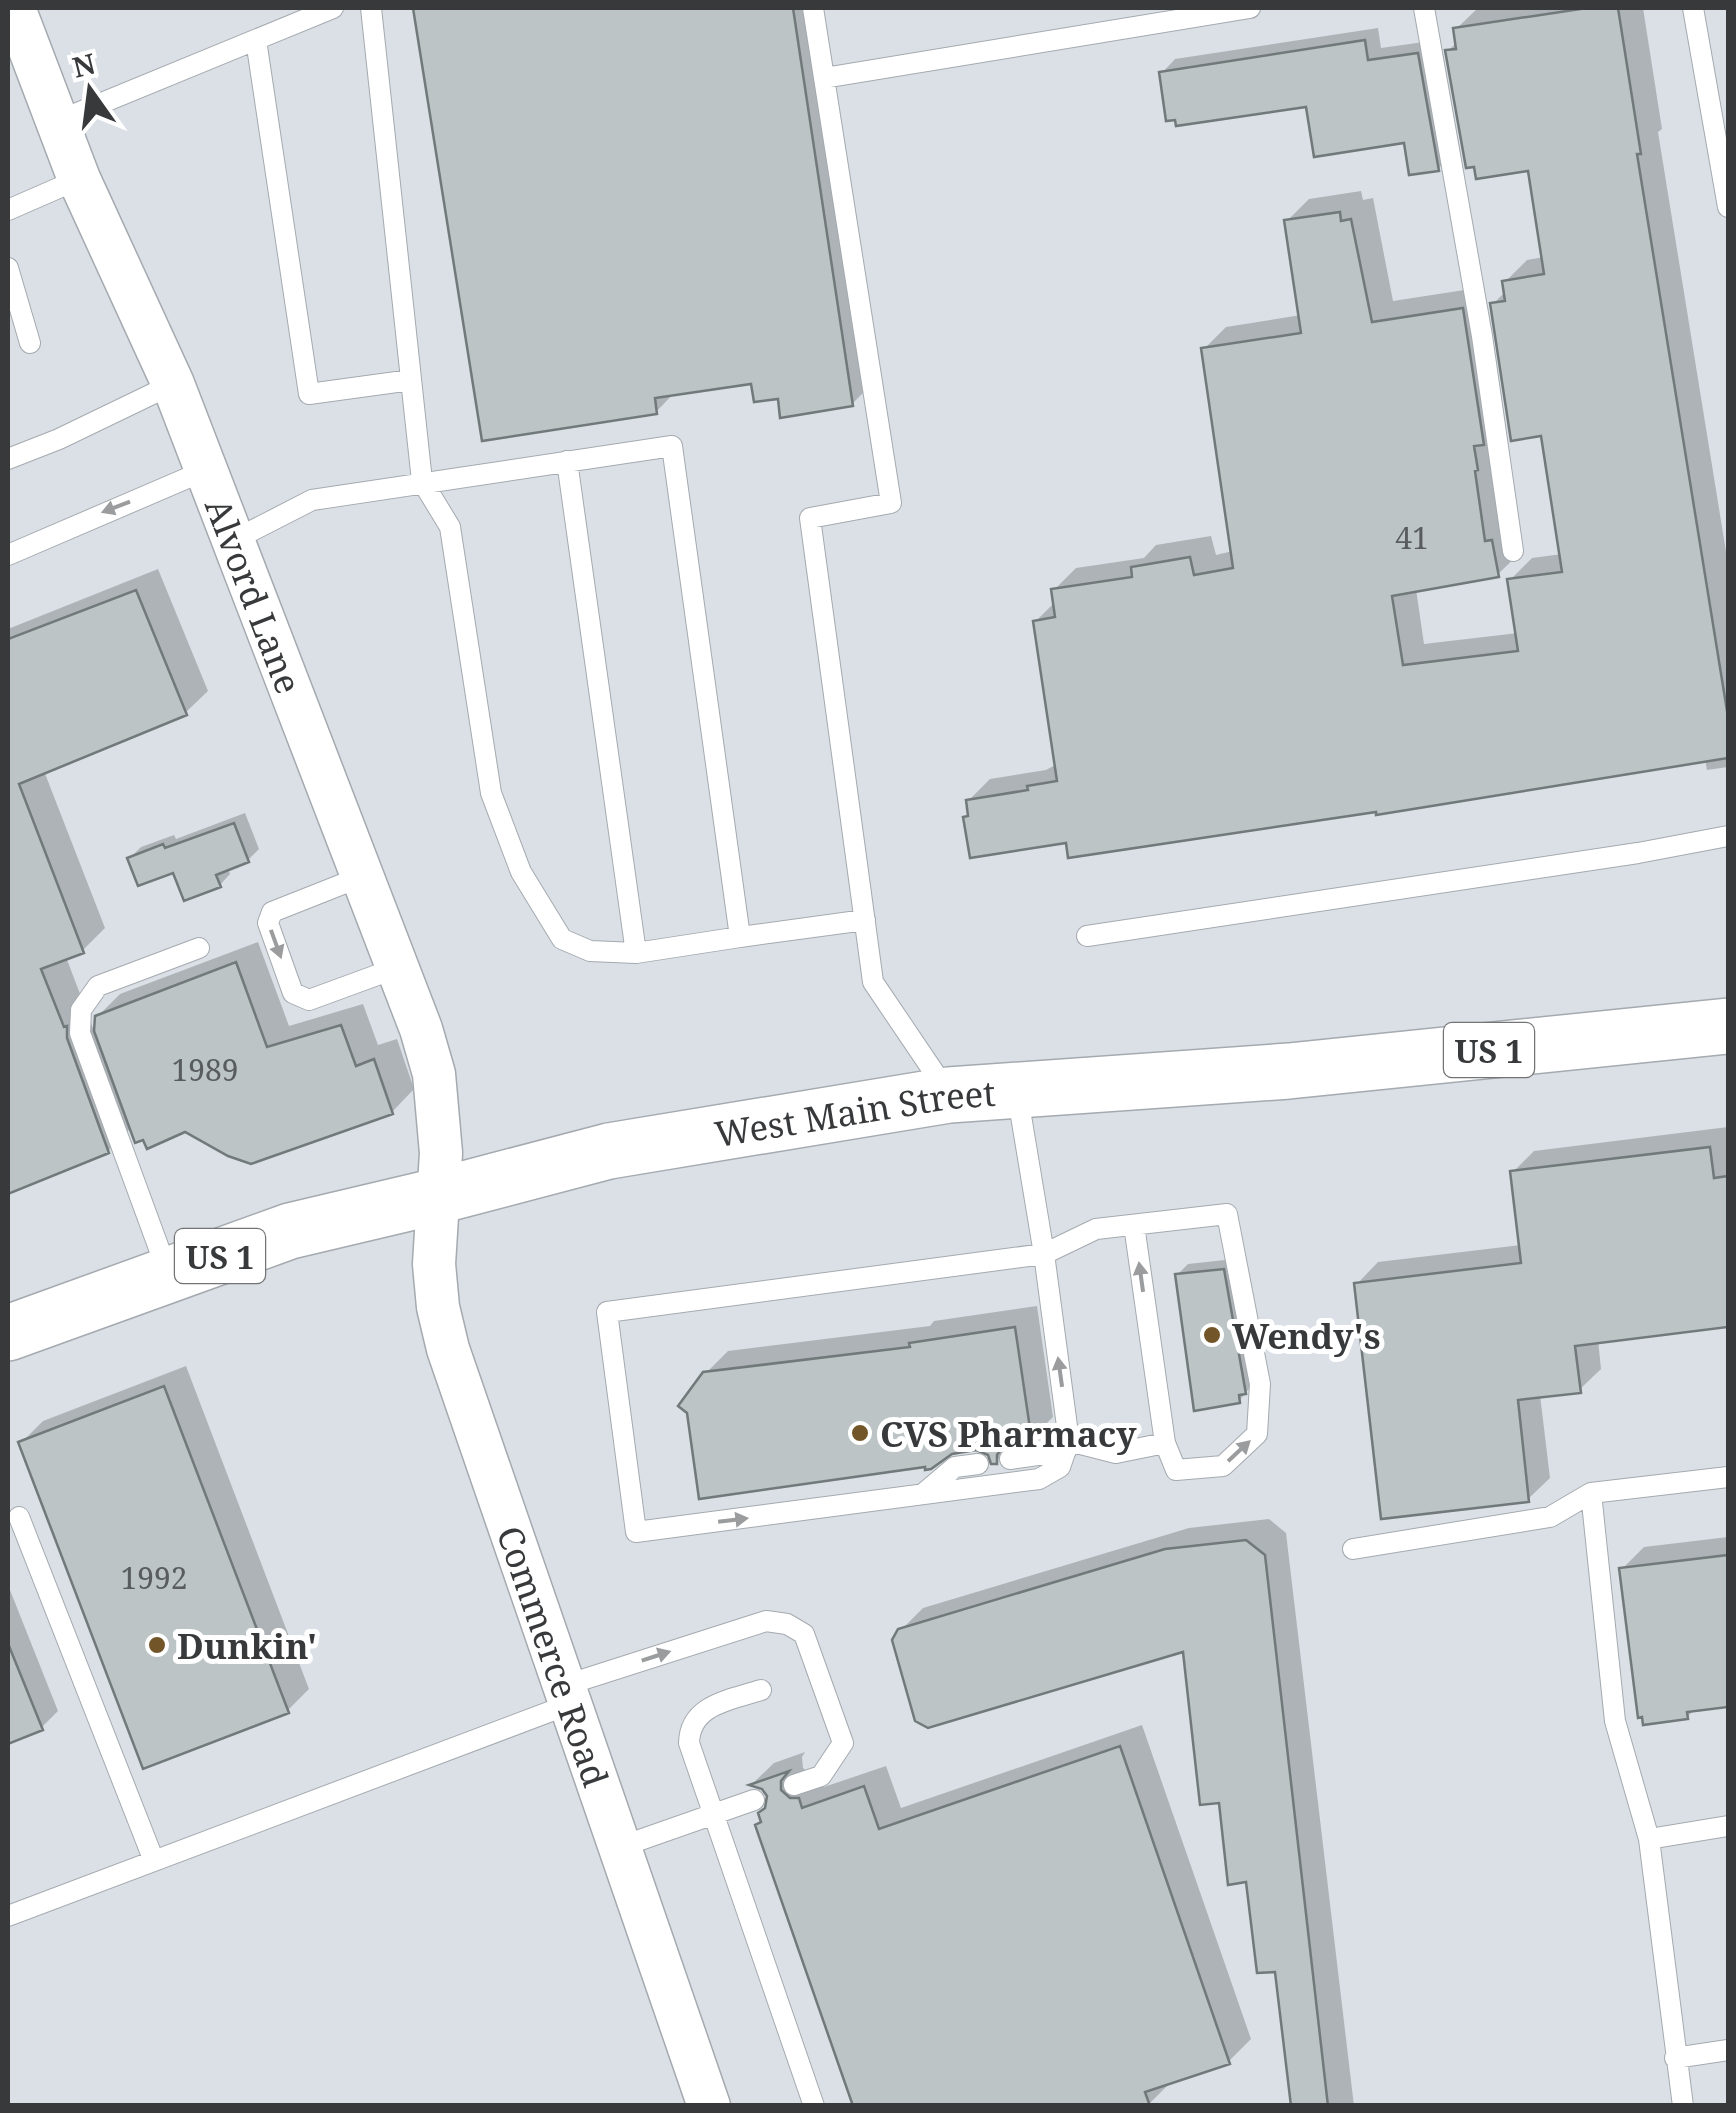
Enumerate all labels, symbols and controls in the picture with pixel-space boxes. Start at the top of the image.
north arrow [40,40,140,140]
text: N [68,44,99,86]
street label: Alvord Lane [195,491,313,700]
one-way arrow [100,500,130,516]
house number: 41 [1395,517,1429,558]
one-way arrow [269,930,284,960]
road number: US 1 [1444,1023,1534,1077]
house number: 1989 [171,1049,239,1090]
street label: West Main Street [711,1068,997,1157]
road number: US 1 [175,1229,265,1283]
one-way arrow [1133,1261,1149,1293]
place label: Wendy's [1232,1312,1381,1359]
marker: Wendy's [1201,1324,1223,1346]
one-way arrow [1051,1356,1067,1388]
place label: CVS Pharmacy [880,1410,1137,1457]
marker: CVS Pharmacy [849,1422,871,1444]
one-way arrow [1226,1440,1250,1463]
one-way arrow [718,1511,749,1527]
street label: Commerce Road [487,1520,620,1793]
house number: 1992 [120,1557,188,1598]
place label: Dunkin' [177,1622,317,1669]
marker: Dunkin' [146,1634,168,1656]
one-way arrow [641,1648,671,1663]

